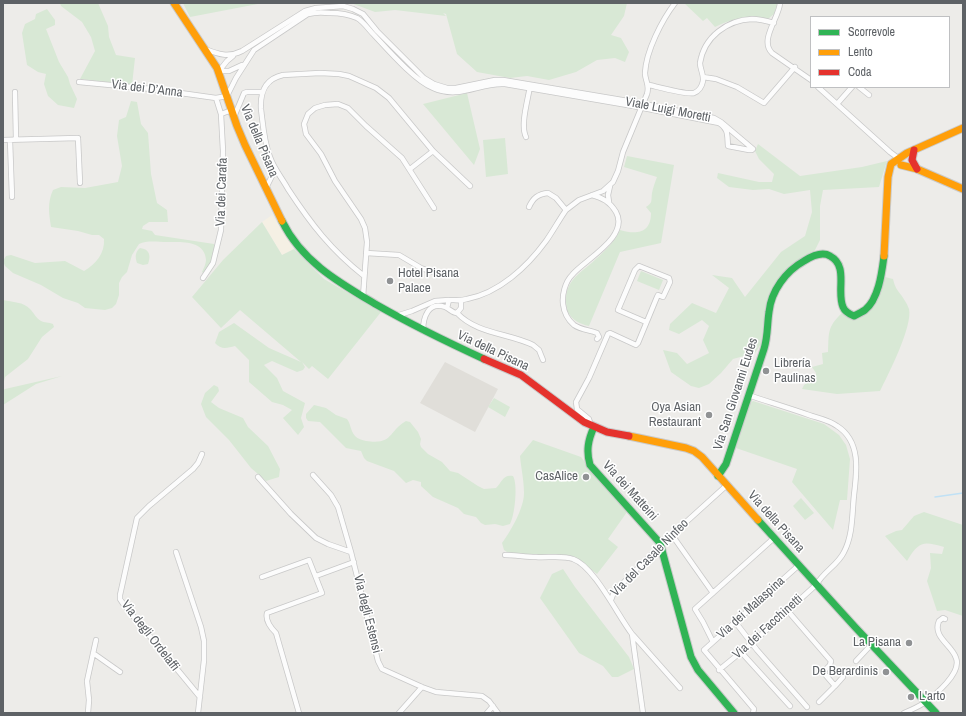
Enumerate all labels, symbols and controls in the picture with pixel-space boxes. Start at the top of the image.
legend [810,16,950,88]
text: Scorrevole [848,24,895,40]
text: Lento [848,44,873,60]
text: Coda [848,64,872,80]
street label: Via dei D’Anna [111,77,183,101]
street label: Viale Luigi Moretti [624,94,712,126]
street label: Via della Pisana [237,102,281,180]
street label: Via dei Carafa [213,157,231,227]
place label: Hotel Pisana Palace [398,266,459,297]
marker: Hotel Pisana Palace [385,276,395,286]
street label: Via della Pisana [455,328,531,374]
street label: Via San Giovanni Eudes [710,336,762,452]
place label: Librería Paulinas [774,356,815,387]
marker: Librería Paulinas [761,366,771,376]
place label: Oya Asian Restaurant [649,400,701,431]
marker: Oya Asian Restaurant [704,410,714,420]
street label: Via dei Matteini [599,458,661,524]
place label: CasAlice [535,469,578,485]
marker: CasAlice [581,472,591,482]
street label: Via della Pisana [744,488,808,556]
street label: Via del Casale Ninfeo [608,516,692,600]
street label: Via degli Estensi [350,573,384,655]
street label: Via dei Malaspina [714,574,788,642]
street label: Via dei Facchinetti [730,591,806,663]
street label: Via degli Ordelaffi [118,597,182,675]
place label: La Pisana [853,635,901,651]
marker: La Pisana [904,638,914,648]
place label: De Berardinis [812,664,878,680]
marker: De Berardinis [881,667,891,677]
place label: L'arto [919,689,945,705]
marker: L'arto [906,692,916,702]

